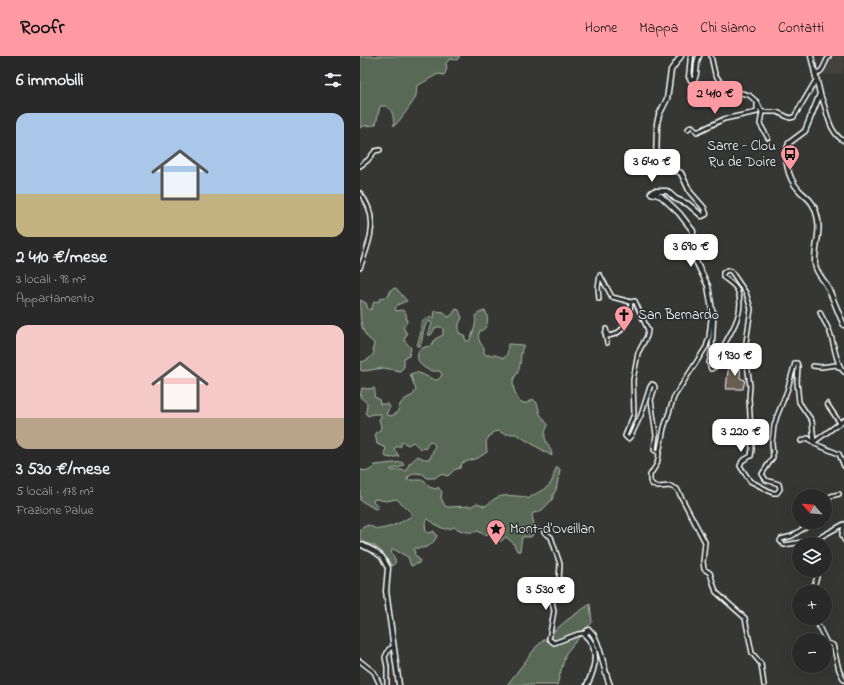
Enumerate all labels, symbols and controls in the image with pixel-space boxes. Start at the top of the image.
text: Roofr [20,15,64,42]
text: Home [585,18,617,39]
text: Mappa [639,18,678,39]
text: Chi siamo [700,18,756,39]
text: Contatti [778,18,824,39]
text: 6 immobili [16,68,83,93]
icon: filters [322,69,344,91]
pin: 2 410 € [678,81,752,115]
text: 2 410 € [696,84,734,103]
place label: Sarre - Clou Ru de Doire [707,136,777,173]
icon: home [144,139,216,211]
bus stop icon: Sarre - Clou Ru de Doire [779,143,801,171]
pin: 3 640 € [615,149,689,183]
text: 3 640 € [633,152,671,171]
pin: 3 690 € [654,234,728,268]
text: 3 690 € [673,237,709,256]
text: 2 410 €/mese [16,245,107,270]
text: 3 locali · 98 m² [16,270,86,289]
text: Appartamento [16,289,94,308]
church icon: San Bernardo [613,304,635,332]
place label: San Bernardo [638,305,719,326]
pin: 1 930 € [698,343,772,377]
text: 1 930 € [718,346,752,365]
icon: home [144,351,216,423]
pin: 3 220 € [704,419,778,453]
text: 3 220 € [721,422,761,441]
text: 3 530 €/mese [16,457,110,482]
text: 5 locali · 178 m² [16,482,94,501]
north arrow [792,489,832,529]
map controls [792,489,832,673]
text: Frazione Palue [16,501,94,520]
place icon: Mont-d'Oveillan [485,518,507,546]
place label: Mont-d'Oveillan [510,519,595,540]
button: layers [792,537,832,577]
pin: 3 530 € [509,577,583,611]
text: 3 530 € [526,580,566,599]
button: + [792,585,832,625]
button: − [792,633,832,673]

